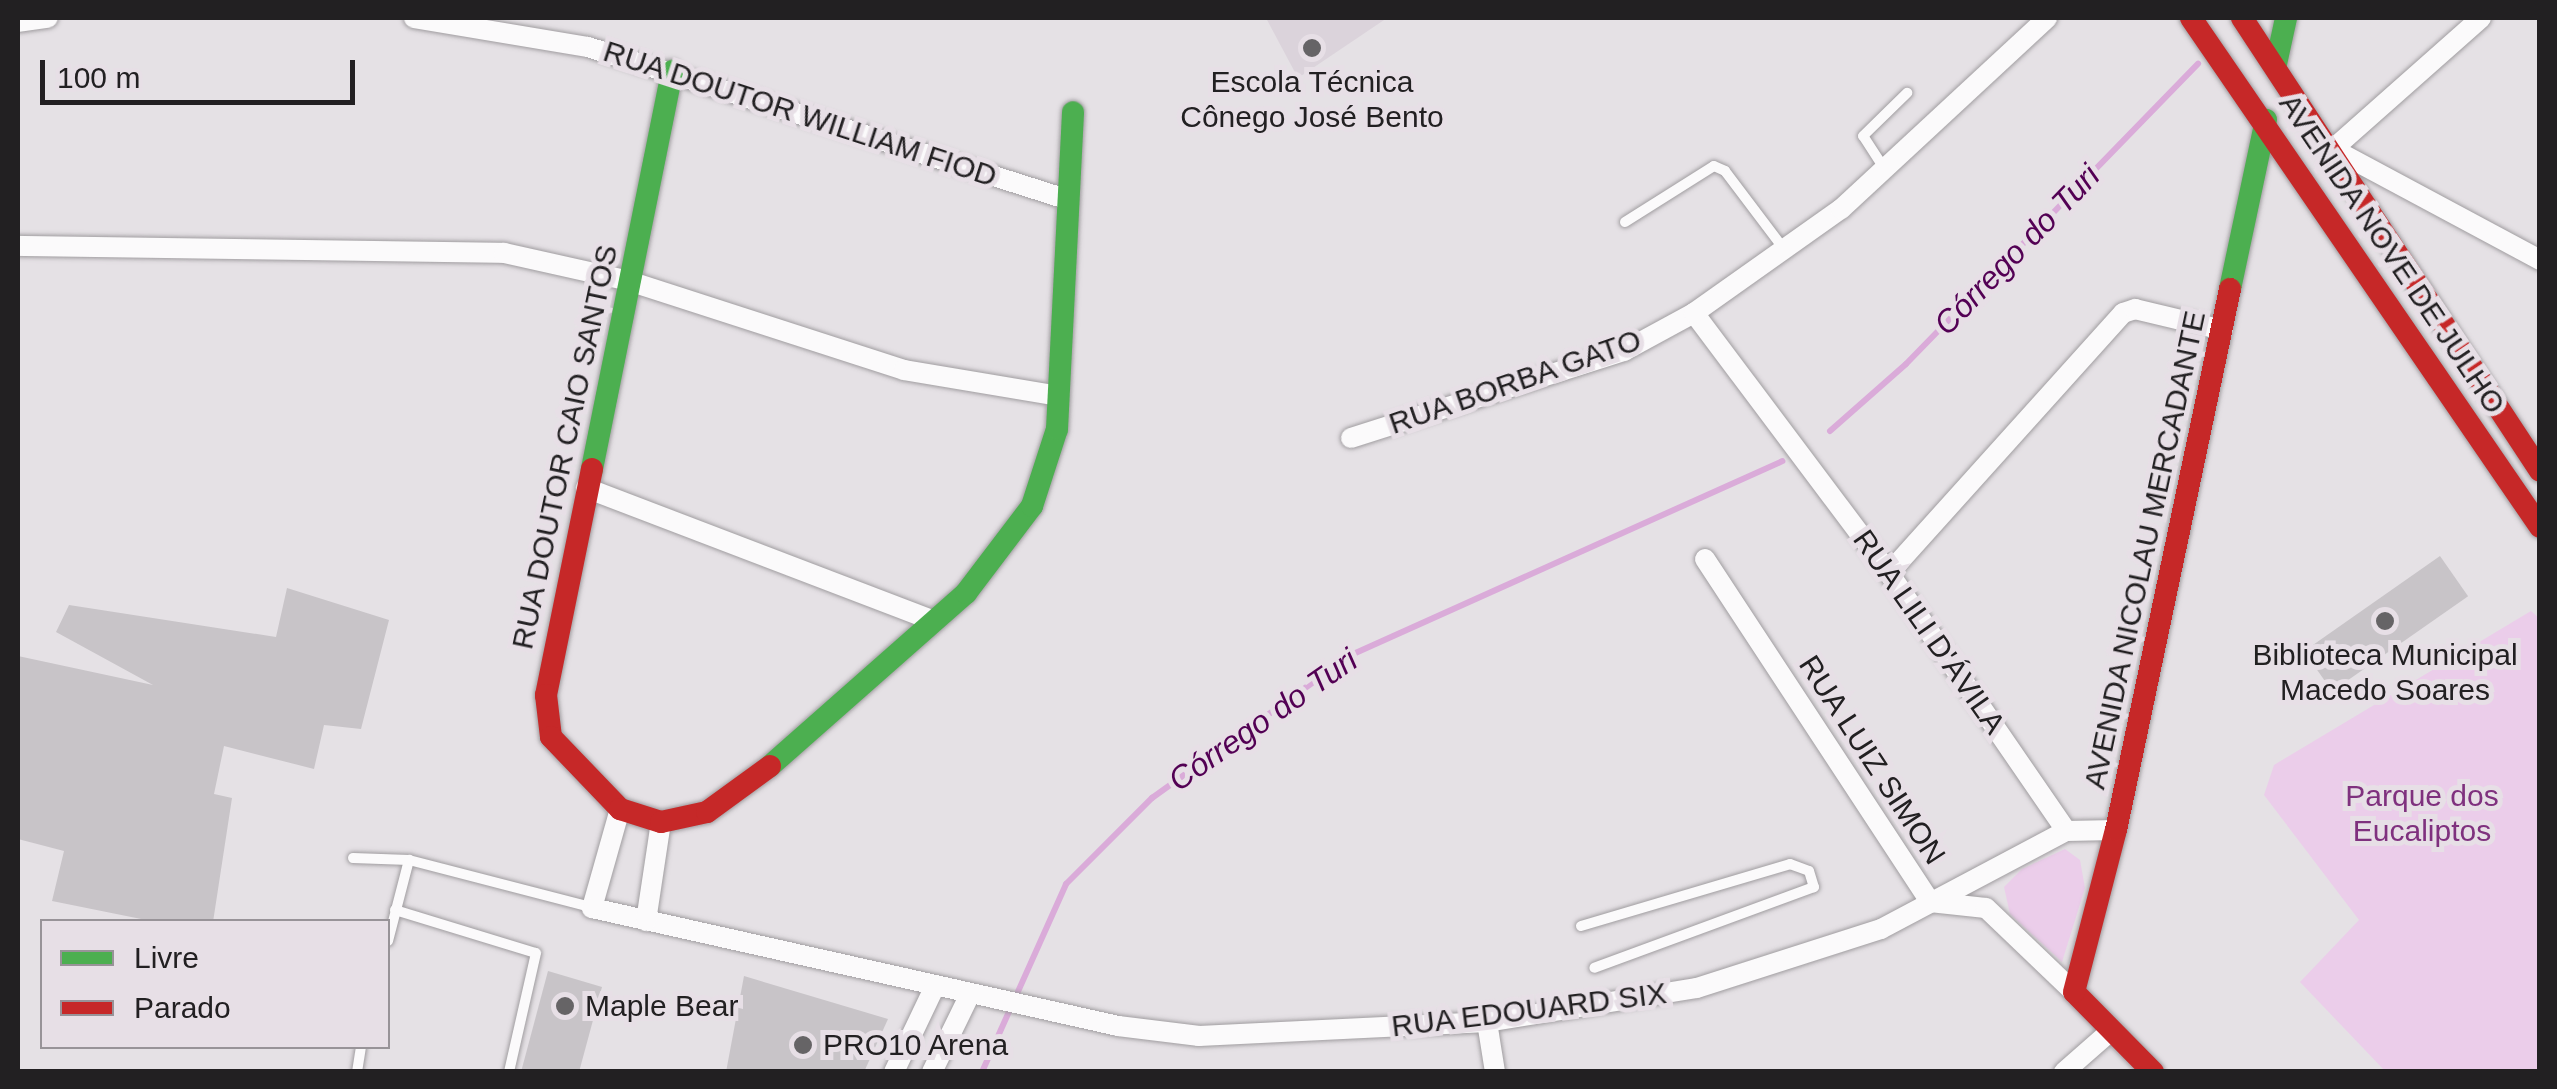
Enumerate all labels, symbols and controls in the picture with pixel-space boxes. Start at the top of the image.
street label: RUA DOUTOR WILLIAM FIOD [598,33,1002,195]
marker: Escola Técnica Cônego José Bento [1301,37,1323,59]
scale bar [45,40,360,102]
text: 100 m [57,61,140,94]
place label: Escola Técnica Cônego José Bento [1180,64,1444,134]
street label: AVENIDA NOVE DE JULHO [2271,87,2513,421]
water label: Córrego do Turi [1926,157,2108,343]
street label: RUA DOUTOR CAIO SANTOS [504,241,626,653]
street label: AVENIDA NICOLAU MERCADANTE [2077,307,2213,793]
street label: RUA BORBA GATO [1383,321,1647,443]
street label: RUA LILI D'ÁVILA [1845,522,2013,742]
marker: Biblioteca Municipal Macedo Soares [2374,610,2396,632]
place label: Biblioteca Municipal Macedo Soares [2252,637,2518,708]
water label: Córrego do Turi [1161,641,1365,799]
street label: RUA LUIZ SIMON [1791,648,1953,872]
park label: Parque dos Eucaliptos [2345,778,2499,848]
legend [40,919,390,1049]
text: Livre [134,941,199,974]
street label: RUA EDOUARD SIX [1389,975,1669,1045]
place label: Maple Bear [585,988,738,1024]
text: Parado [134,991,231,1024]
marker: Maple Bear [554,995,576,1017]
place label: PRO10 Arena [823,1027,1010,1063]
marker: PRO10 Arena [792,1034,814,1056]

